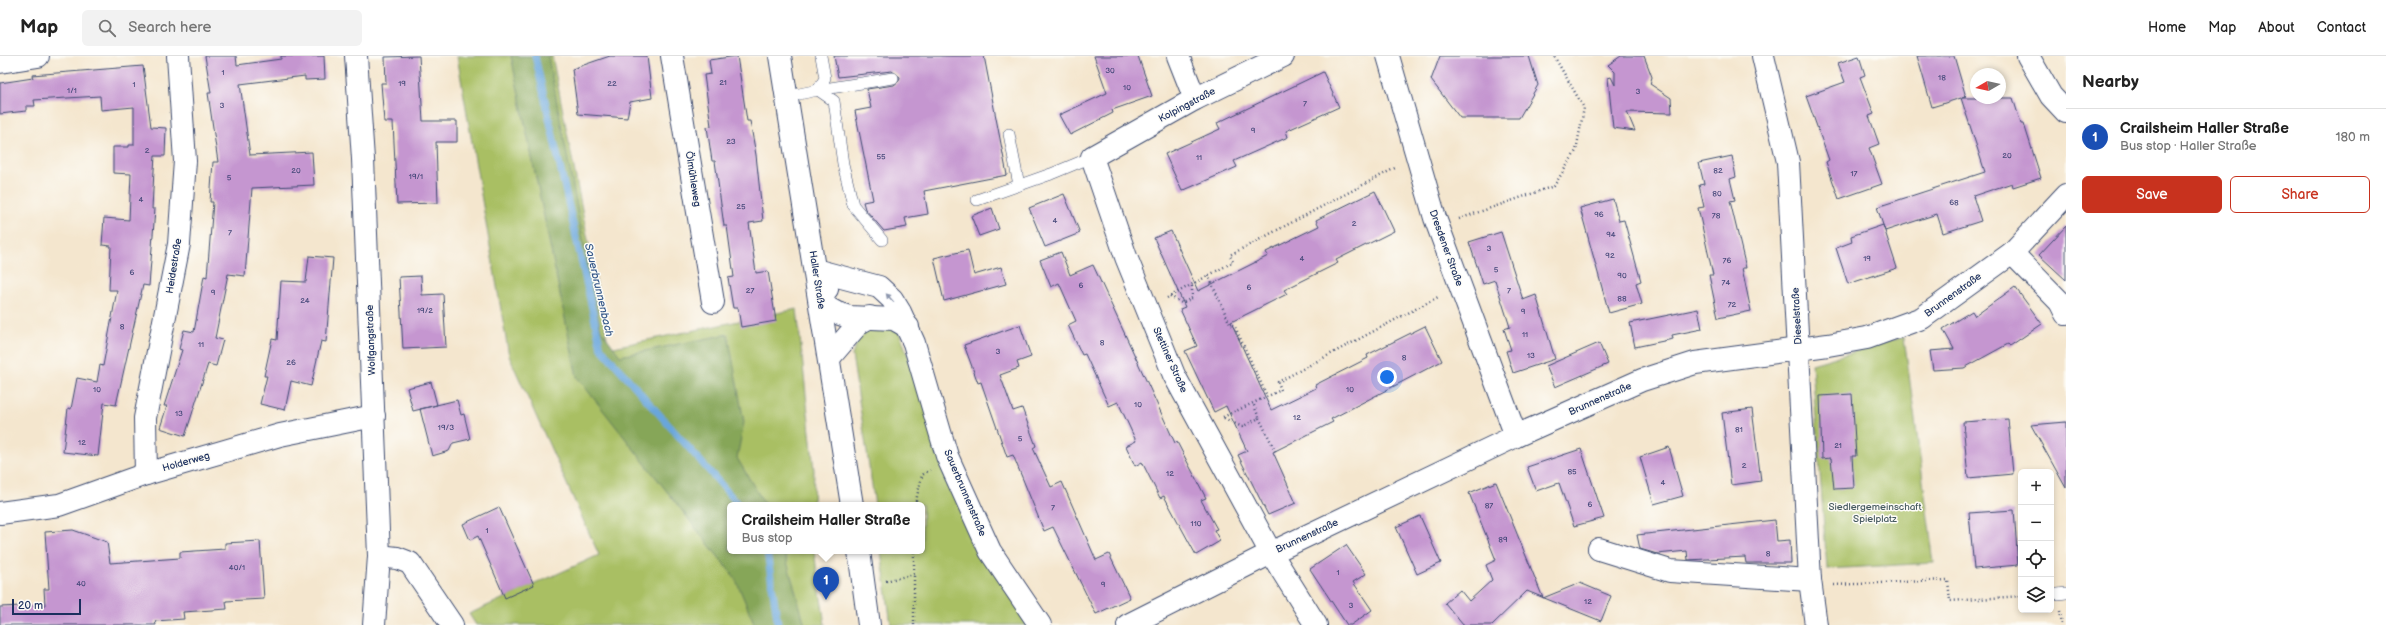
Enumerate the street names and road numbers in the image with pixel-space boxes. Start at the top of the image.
street label: Kolpingstraße [1157,85,1217,125]
street label: Ölmühleweg [683,150,703,208]
street label: Dresdener Straße [1427,208,1465,288]
street label: Heidestraße [164,237,184,295]
street label: Haller Straße [806,250,828,310]
street label: Brunnenstraße [1922,270,1984,320]
street label: Dieselstraße [1790,287,1804,345]
street label: Wolfgangstraße [364,304,378,376]
street label: Stettiner Straße [1150,325,1190,395]
street label: Brunnenstraße [1567,380,1633,418]
street label: Sauerbrunnenstraße [941,448,989,538]
street label: Holderweg [161,449,211,474]
street label: Brunnenstraße [1274,516,1340,556]

